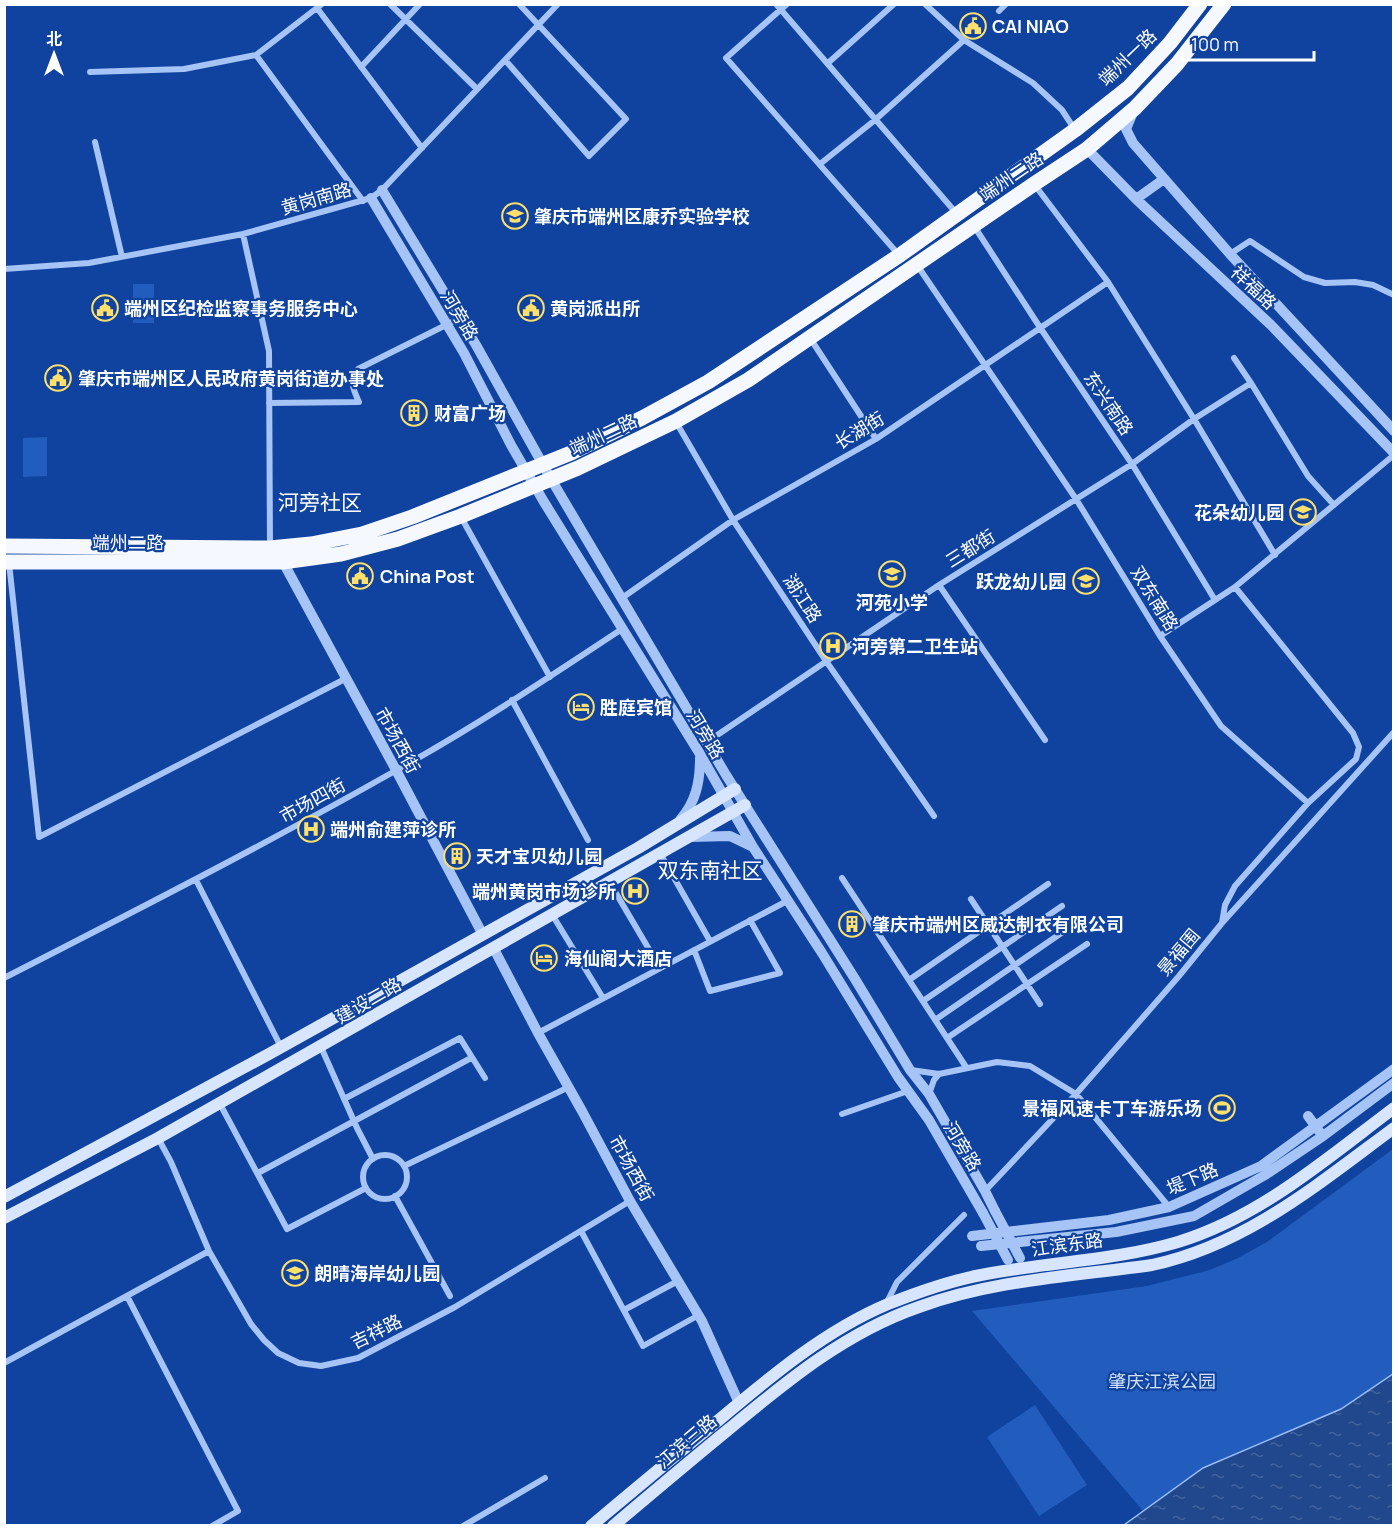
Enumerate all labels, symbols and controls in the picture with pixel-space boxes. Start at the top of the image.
public building icon: CAI NIAO [958,11,988,41]
place label: CAI NIAO [992,14,1069,38]
street label: 端州一路 [1093,23,1161,91]
north arrow [24,24,84,84]
scale bar [1182,24,1314,62]
text: 北 [46,28,62,50]
text: 100 m [1191,32,1239,56]
street label: 端州二路 [974,146,1048,206]
street label: 黄岗南路 [278,177,354,219]
school or university icon: 肇庆市端州区康乔实验学校 [500,201,530,231]
place label: 肇庆市端州区康乔实验学校 [534,204,750,228]
street label: 祥福路 [1226,260,1282,314]
street label: 河旁路 [436,286,484,344]
public building icon: 端州区纪检监察事务服务中心 [90,293,120,323]
public building icon: 黄岗派出所 [516,293,546,323]
place label: 端州区纪检监察事务服务中心 [124,296,358,320]
place label: 黄岗派出所 [550,296,640,320]
public building icon: 肇庆市端州区人民政府黄岗街道办事处 [43,363,73,393]
place label: 肇庆市端州区人民政府黄岗街道办事处 [78,366,384,390]
street label: 东兴南路 [1079,366,1139,440]
building icon: 财富广场 [399,398,429,428]
place label: 财富广场 [434,401,506,425]
street label: 长湖街 [830,406,888,454]
street label: 端州二路 [565,408,641,460]
district label: 河旁社区 [278,488,362,516]
school or university icon: 花朵幼儿园 [1288,497,1318,527]
place label: 花朵幼儿园 [1194,500,1284,524]
street label: 三都街 [941,524,999,572]
street label: 端州二路 [92,530,164,554]
school or university icon: 河苑小学 [877,559,907,589]
public building icon: China Post [345,561,375,591]
street label: 双东南路 [1126,561,1184,635]
place label: China Post [380,564,475,588]
school or university icon: 跃龙幼儿园 [1071,566,1101,596]
street label: 湖江路 [778,569,828,627]
place label: 跃龙幼儿园 [976,569,1066,593]
place label: 河苑小学 [856,590,928,614]
hospital icon: 河旁第二卫生站 [818,631,848,661]
place label: 河旁第二卫生站 [852,634,978,658]
hotel icon: 胜庭宾馆 [566,692,596,722]
place label: 胜庭宾馆 [600,695,672,719]
street label: 市场西街 [370,703,426,777]
street label: 河旁路 [682,705,730,763]
street label: 市场四街 [275,772,349,828]
hospital icon: 端州俞建萍诊所 [296,814,326,844]
place label: 端州俞建萍诊所 [330,817,456,841]
building icon: 天才宝贝幼儿园 [442,841,472,871]
place label: 天才宝贝幼儿园 [476,844,602,868]
district label: 双东南社区 [658,856,763,884]
hospital icon: 端州黄岗市场诊所 [620,876,650,906]
place label: 端州黄岗市场诊所 [472,879,616,903]
building icon: 肇庆市端州区威达制衣有限公司 [837,909,867,939]
place label: 肇庆市端州区威达制衣有限公司 [872,912,1124,936]
street label: 景福围 [1151,924,1205,980]
hotel icon: 海仙阁大酒店 [529,943,559,973]
place label: 海仙阁大酒店 [564,946,672,970]
street label: 建设二路 [331,972,405,1028]
sports icon: 景福风速卡丁车游乐场 [1207,1093,1237,1123]
place label: 景福风速卡丁车游乐场 [1022,1096,1202,1120]
street label: 河旁路 [939,1117,987,1175]
street label: 市场西街 [604,1131,660,1205]
street label: 堤下路 [1162,1156,1222,1200]
street label: 江滨东路 [1030,1227,1104,1261]
school or university icon: 朗晴海岸幼儿园 [280,1258,310,1288]
place label: 朗晴海岸幼儿园 [314,1261,440,1285]
street label: 吉祥路 [346,1308,406,1354]
park label: 肇庆江滨公园 [1108,1369,1216,1393]
street label: 江滨三路 [651,1409,721,1473]

